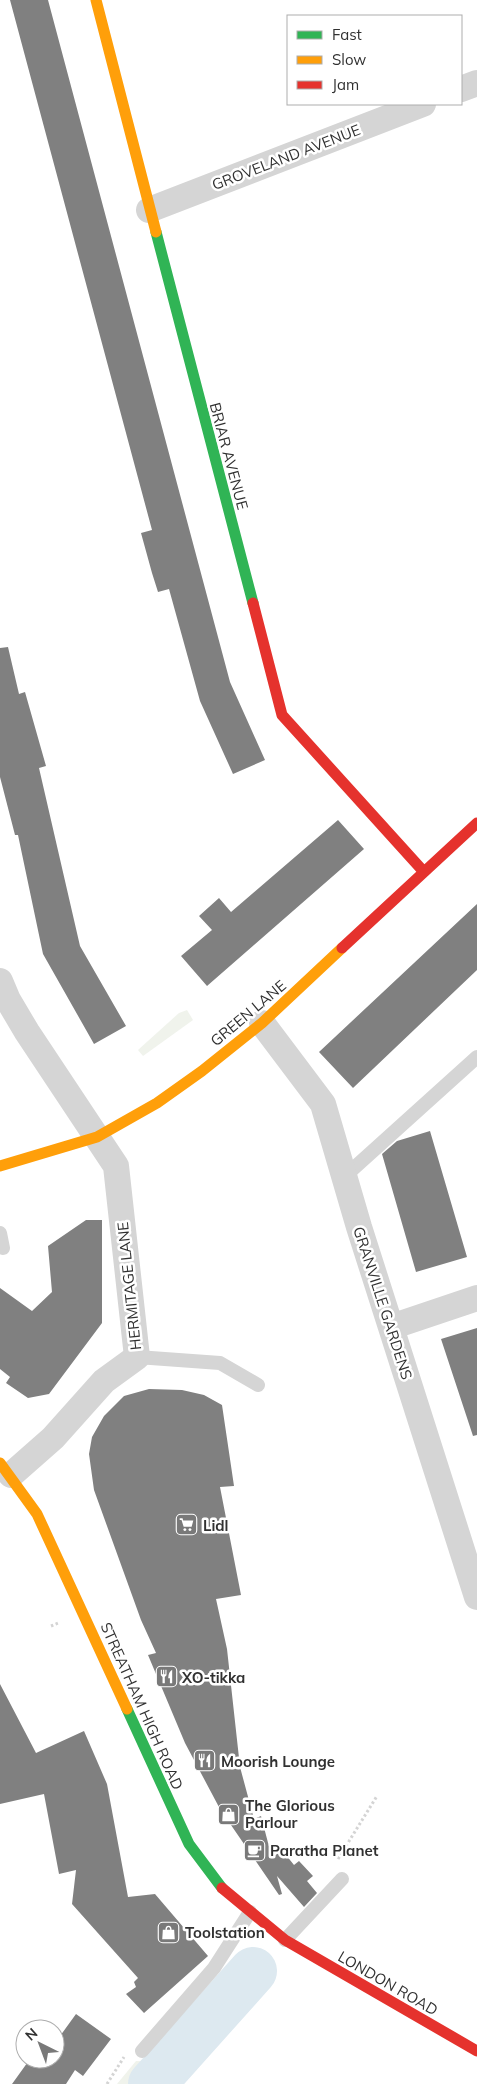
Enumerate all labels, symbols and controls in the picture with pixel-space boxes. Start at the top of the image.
legend [287,15,462,105]
text: Fast [332,25,362,44]
text: Slow [332,50,366,69]
text: Jam [332,75,359,94]
street label: GROVELAND AVENUE [209,120,363,194]
street label: BRIAR AVENUE [206,400,252,512]
street label: GREEN LANE [206,976,290,1050]
street label: HERMITAGE LANE [113,1221,145,1351]
street label: GRANVILLE GARDENS [349,1224,417,1382]
supermarket icon: Lidl [175,1513,199,1537]
place label: Lidl [203,1516,229,1535]
street label: STREATHAM HIGH ROAD [96,1619,188,1793]
restaurant icon: XO-tikka [154,1665,178,1689]
place label: XO-tikka [181,1668,245,1687]
restaurant icon: Moorish Lounge [193,1749,217,1773]
place label: Moorish Lounge [221,1752,335,1771]
place label: The Glorious Parlour [245,1796,335,1832]
shop icon: The Glorious Parlour [217,1802,241,1826]
cafe icon: Paratha Planet [242,1838,266,1862]
place label: Paratha Planet [270,1841,379,1860]
shop icon: Toolstation [157,1920,181,1944]
place label: Toolstation [185,1923,265,1942]
street label: LONDON ROAD [335,1947,441,2019]
north arrow [15,2019,65,2069]
text: N [21,2024,41,2045]

